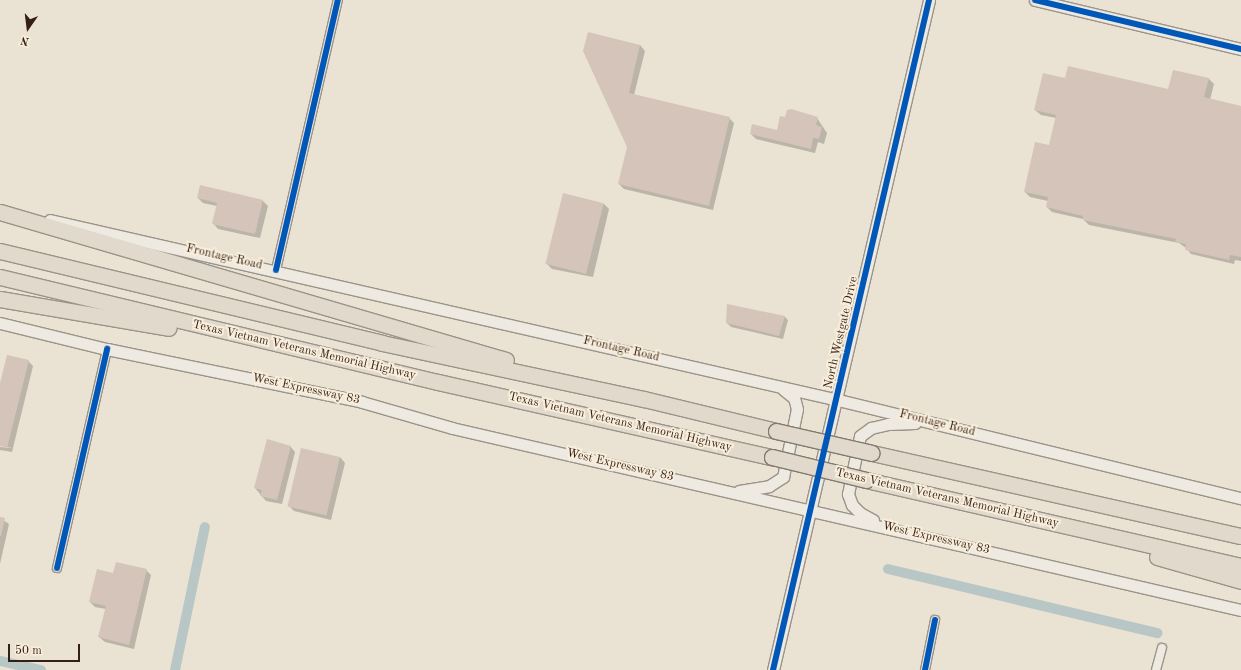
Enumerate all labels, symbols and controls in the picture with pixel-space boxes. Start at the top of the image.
north arrow [8,8,48,48]
text: N [20,34,30,46]
street label: Frontage Road [185,242,263,274]
street label: North Westgate Drive [822,275,862,391]
street label: Texas Vietnam Veterans Memorial Highway [191,318,417,384]
street label: Frontage Road [582,334,660,366]
street label: West Expressway 83 [251,372,361,408]
street label: Texas Vietnam Veterans Memorial Highway [507,390,733,456]
street label: Frontage Road [898,408,976,440]
street label: West Expressway 83 [565,447,675,485]
street label: Texas Vietnam Veterans Memorial Highway [834,466,1060,532]
street label: West Expressway 83 [881,520,991,558]
scale bar [10,636,82,662]
text: 50 m [15,645,42,657]

